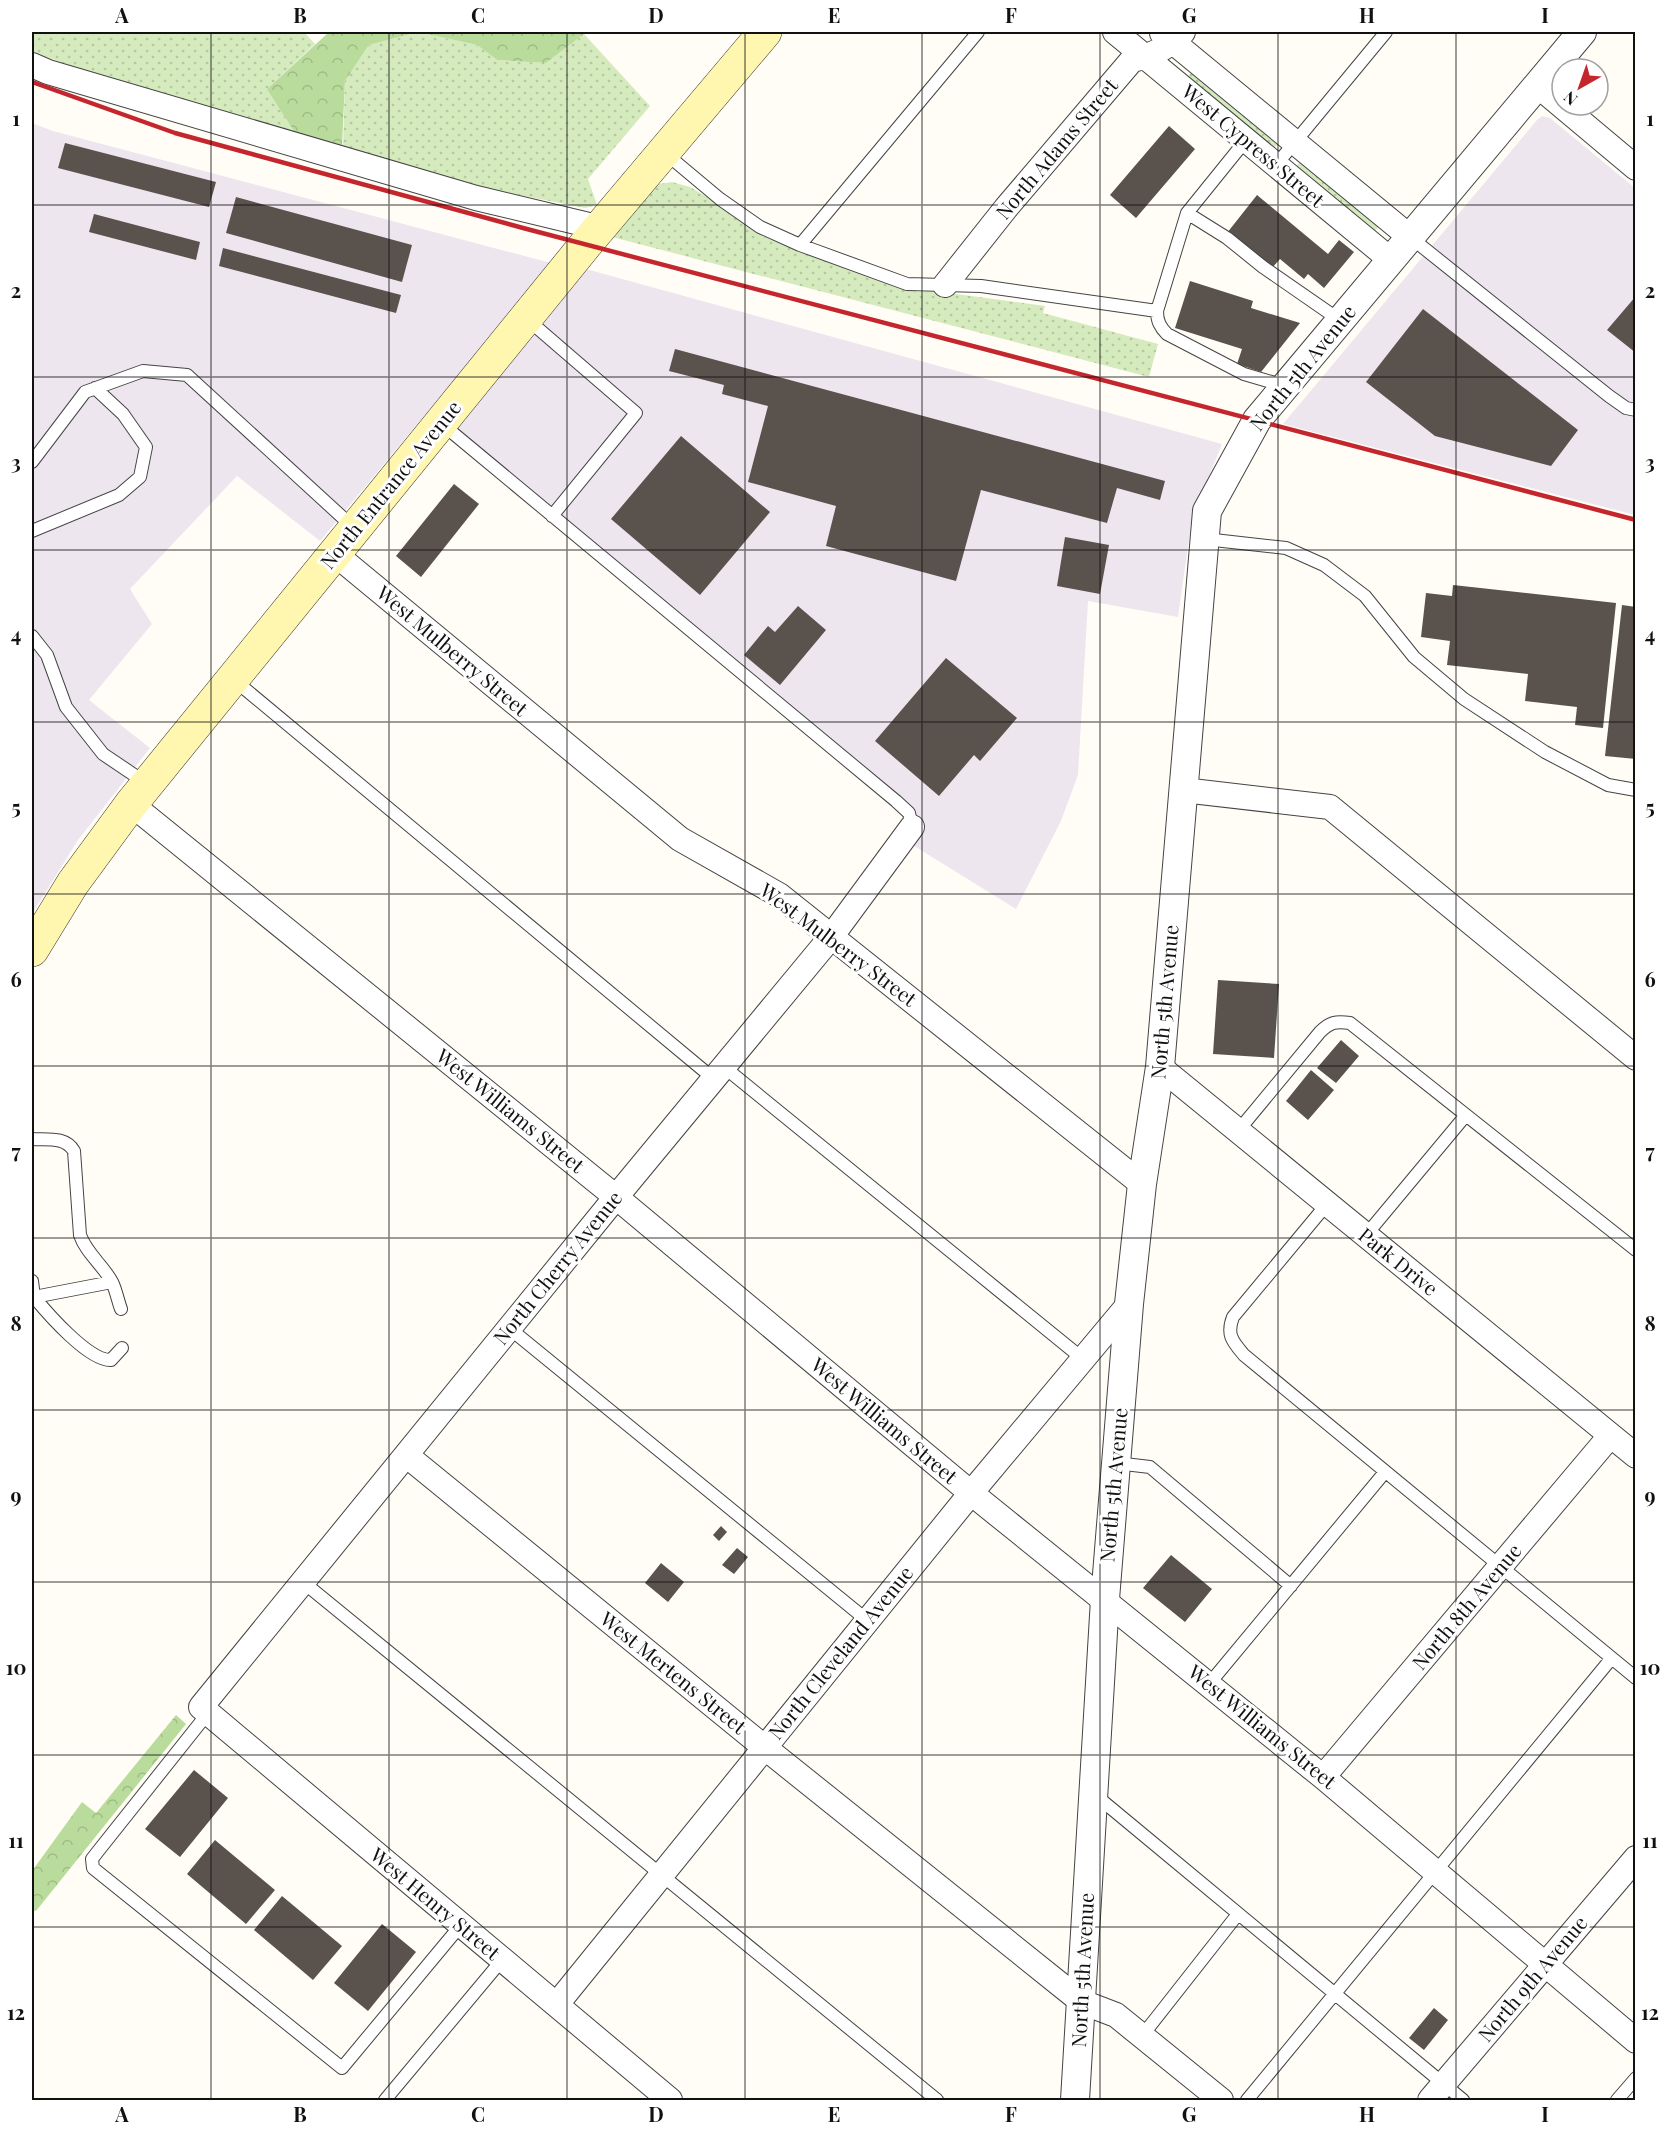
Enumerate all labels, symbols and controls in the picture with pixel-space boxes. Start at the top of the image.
text: A [114,1,129,28]
text: B [293,1,307,28]
text: C [471,1,485,28]
text: D [648,1,664,28]
text: E [828,1,840,28]
text: F [1005,1,1017,28]
text: G [1182,1,1197,28]
text: H [1359,1,1375,28]
text: I [1541,1,1549,28]
north arrow [1550,57,1610,117]
street label: North Adams Street [989,71,1123,224]
street label: West Cypress Street [1176,77,1332,213]
text: N [1559,87,1581,111]
text: 1 [12,104,20,131]
text: 1 [1646,104,1654,131]
text: 2 [11,276,21,303]
text: 2 [1645,276,1655,303]
street label: North 5th Avenue [1243,298,1361,436]
street label: North Entrance Avenue [313,394,466,574]
text: 3 [11,448,21,475]
text: 3 [1645,448,1655,475]
street label: West Mulberry Street [371,578,535,722]
text: 4 [11,620,21,647]
text: 4 [1645,620,1655,647]
text: 5 [11,793,21,820]
text: 5 [1645,793,1655,820]
street label: West Mulberry Street [754,875,923,1012]
street label: North 5th Avenue [1143,924,1184,1080]
text: 6 [10,965,22,992]
text: 6 [1644,965,1656,992]
street label: West Williams Street [431,1041,591,1178]
text: 7 [11,1137,21,1164]
text: 7 [1645,1137,1655,1164]
street label: North Cherry Avenue [486,1184,627,1350]
street label: Park Drive [1354,1221,1444,1301]
text: 8 [10,1309,22,1336]
text: 8 [1644,1309,1656,1336]
street label: West Williams Street [805,1350,964,1490]
street label: North 5th Avenue [1092,1407,1133,1563]
text: 9 [10,1481,22,1508]
text: 9 [1644,1481,1656,1508]
street label: North 8th Avenue [1405,1537,1527,1675]
street label: North Cleveland Avenue [761,1560,918,1744]
street label: West Mertens Street [595,1604,753,1740]
text: 10 [6,1653,26,1680]
text: 10 [1640,1653,1660,1680]
street label: West Williams Street [1183,1657,1343,1794]
text: 11 [8,1826,24,1853]
text: 11 [1642,1826,1658,1853]
street label: West Henry Street [365,1840,507,1966]
street label: North 5th Avenue [1064,1892,1099,2048]
street label: North 9th Avenue [1471,1909,1593,2047]
text: 12 [7,1998,25,2025]
text: 12 [1641,1998,1659,2025]
text: A [114,2100,129,2127]
text: B [293,2100,307,2127]
text: C [471,2100,485,2127]
text: D [648,2100,664,2127]
text: E [828,2100,840,2127]
text: F [1005,2100,1017,2127]
text: G [1182,2100,1197,2127]
text: H [1359,2100,1375,2127]
text: I [1541,2100,1549,2127]

